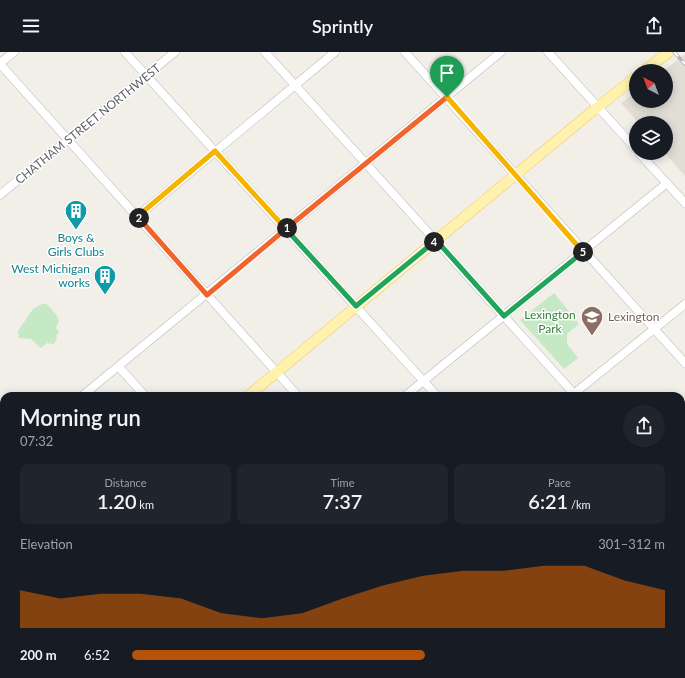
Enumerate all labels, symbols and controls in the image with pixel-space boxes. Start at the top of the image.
icon: menu [20,15,42,37]
text: Sprintly [312,15,373,37]
icon: share [643,15,665,37]
pin [430,56,464,97]
street label: CHATHAM STREET NORTHWEST [12,60,164,187]
icon: arrive [436,62,458,84]
north arrow [629,64,673,108]
map controls [629,64,673,160]
button: layers [629,116,673,160]
building icon: Boys & Girls Clubs [63,198,89,231]
pin: 2 [129,208,149,228]
text: 2 [136,211,142,224]
pin: 1 [277,218,297,238]
text: 1 [284,221,290,234]
place label: Boys & Girls Clubs [48,230,104,259]
pin: 4 [424,232,444,252]
text: 4 [431,235,437,248]
pin: 5 [573,242,593,262]
text: 5 [580,245,586,258]
place label: West Michigan works [11,261,90,290]
building icon: West Michigan works [92,263,118,296]
school or university icon: Lexington [579,304,605,337]
park label: Lexington Park [524,307,576,336]
place label: Lexington [608,309,660,324]
text: Morning run [20,404,141,431]
button: share [623,405,665,447]
text: 07:32 [20,433,53,449]
text: Distance [104,476,147,489]
text: Time [331,476,354,489]
text: Pace [548,476,571,489]
text: 1.20 [97,489,137,513]
text: 7:37 [323,489,362,513]
text: 6:21 [528,489,568,513]
text: km [137,498,154,511]
text: /km [568,498,591,511]
text: Elevation [20,536,73,552]
text: 301–312 m [598,536,665,552]
text: 200 m [20,647,57,663]
text: 6:52 [84,647,110,663]

